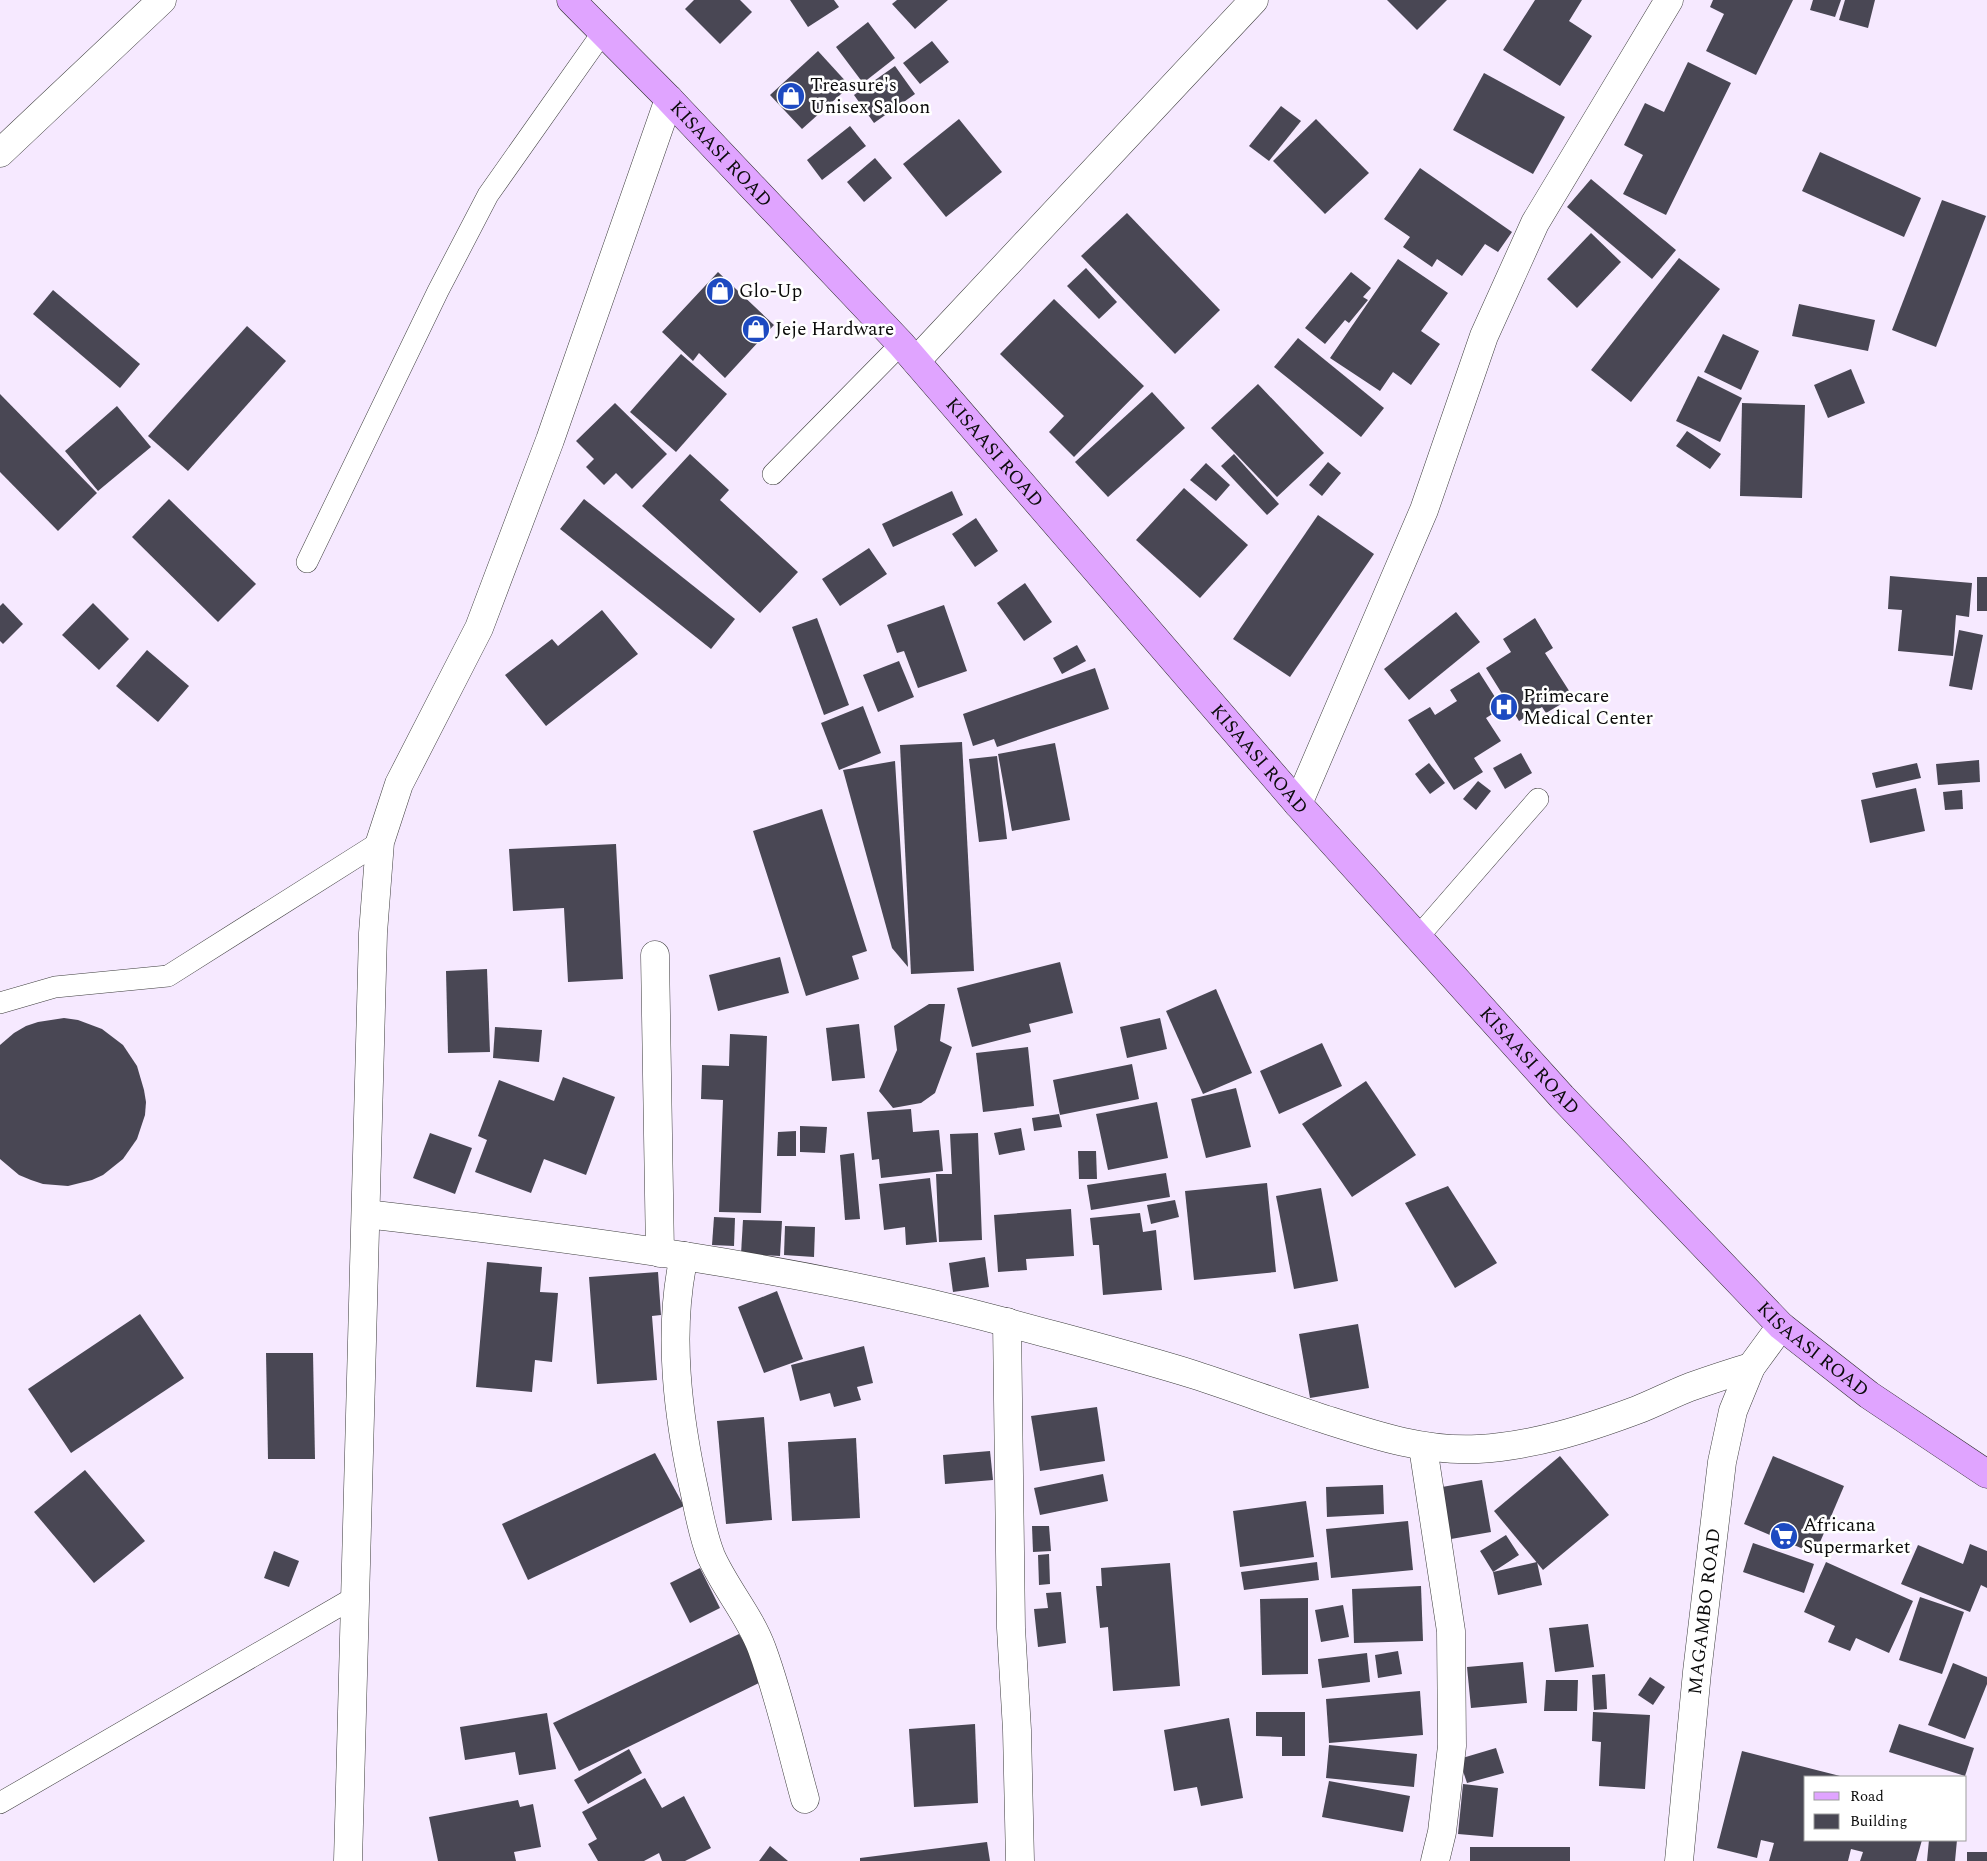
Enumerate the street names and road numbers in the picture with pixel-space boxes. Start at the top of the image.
street label: KISAASI ROAD [663,94,779,214]
street label: KISAASI ROAD [939,391,1051,514]
street label: KISAASI ROAD [1203,697,1315,821]
street label: KISAASI ROAD [1473,1000,1586,1122]
street label: KISAASI ROAD [1750,1295,1875,1404]
street label: MAGAMBO ROAD [1680,1526,1729,1696]

